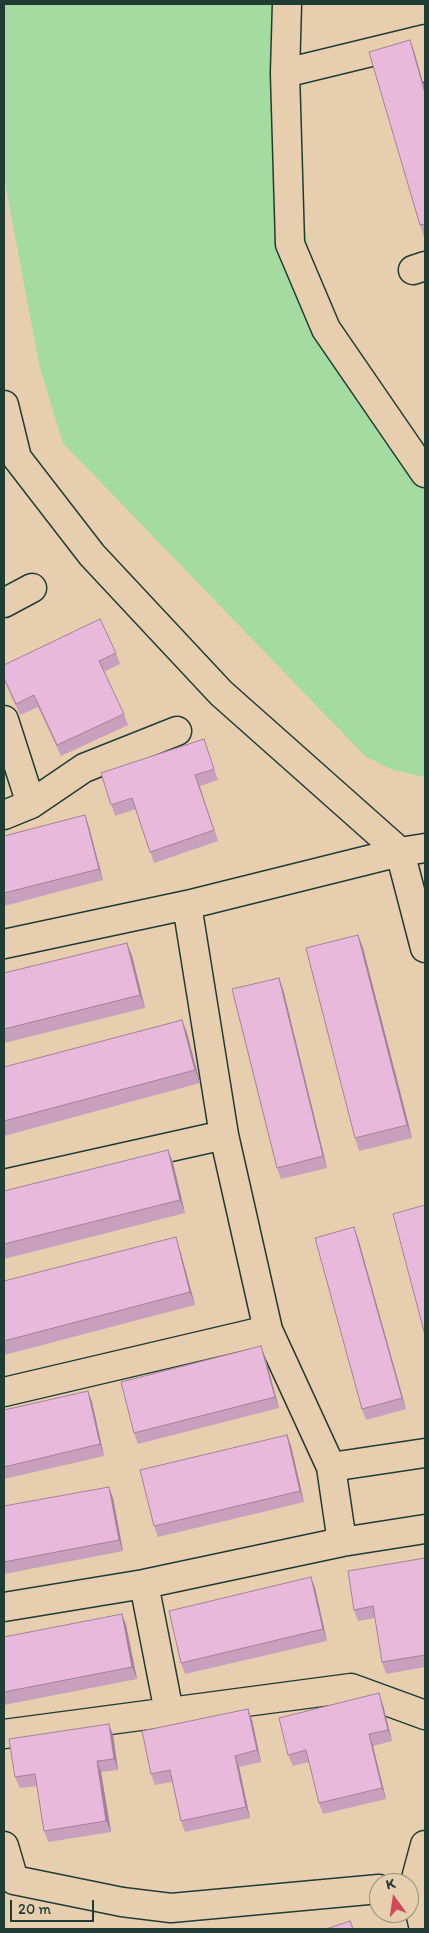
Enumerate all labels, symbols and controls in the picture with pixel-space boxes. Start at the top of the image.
north arrow [369,1873,419,1923]
text: K [384,1875,397,1893]
scale bar [12,1890,96,1922]
text: 20 m [18,1900,51,1918]

